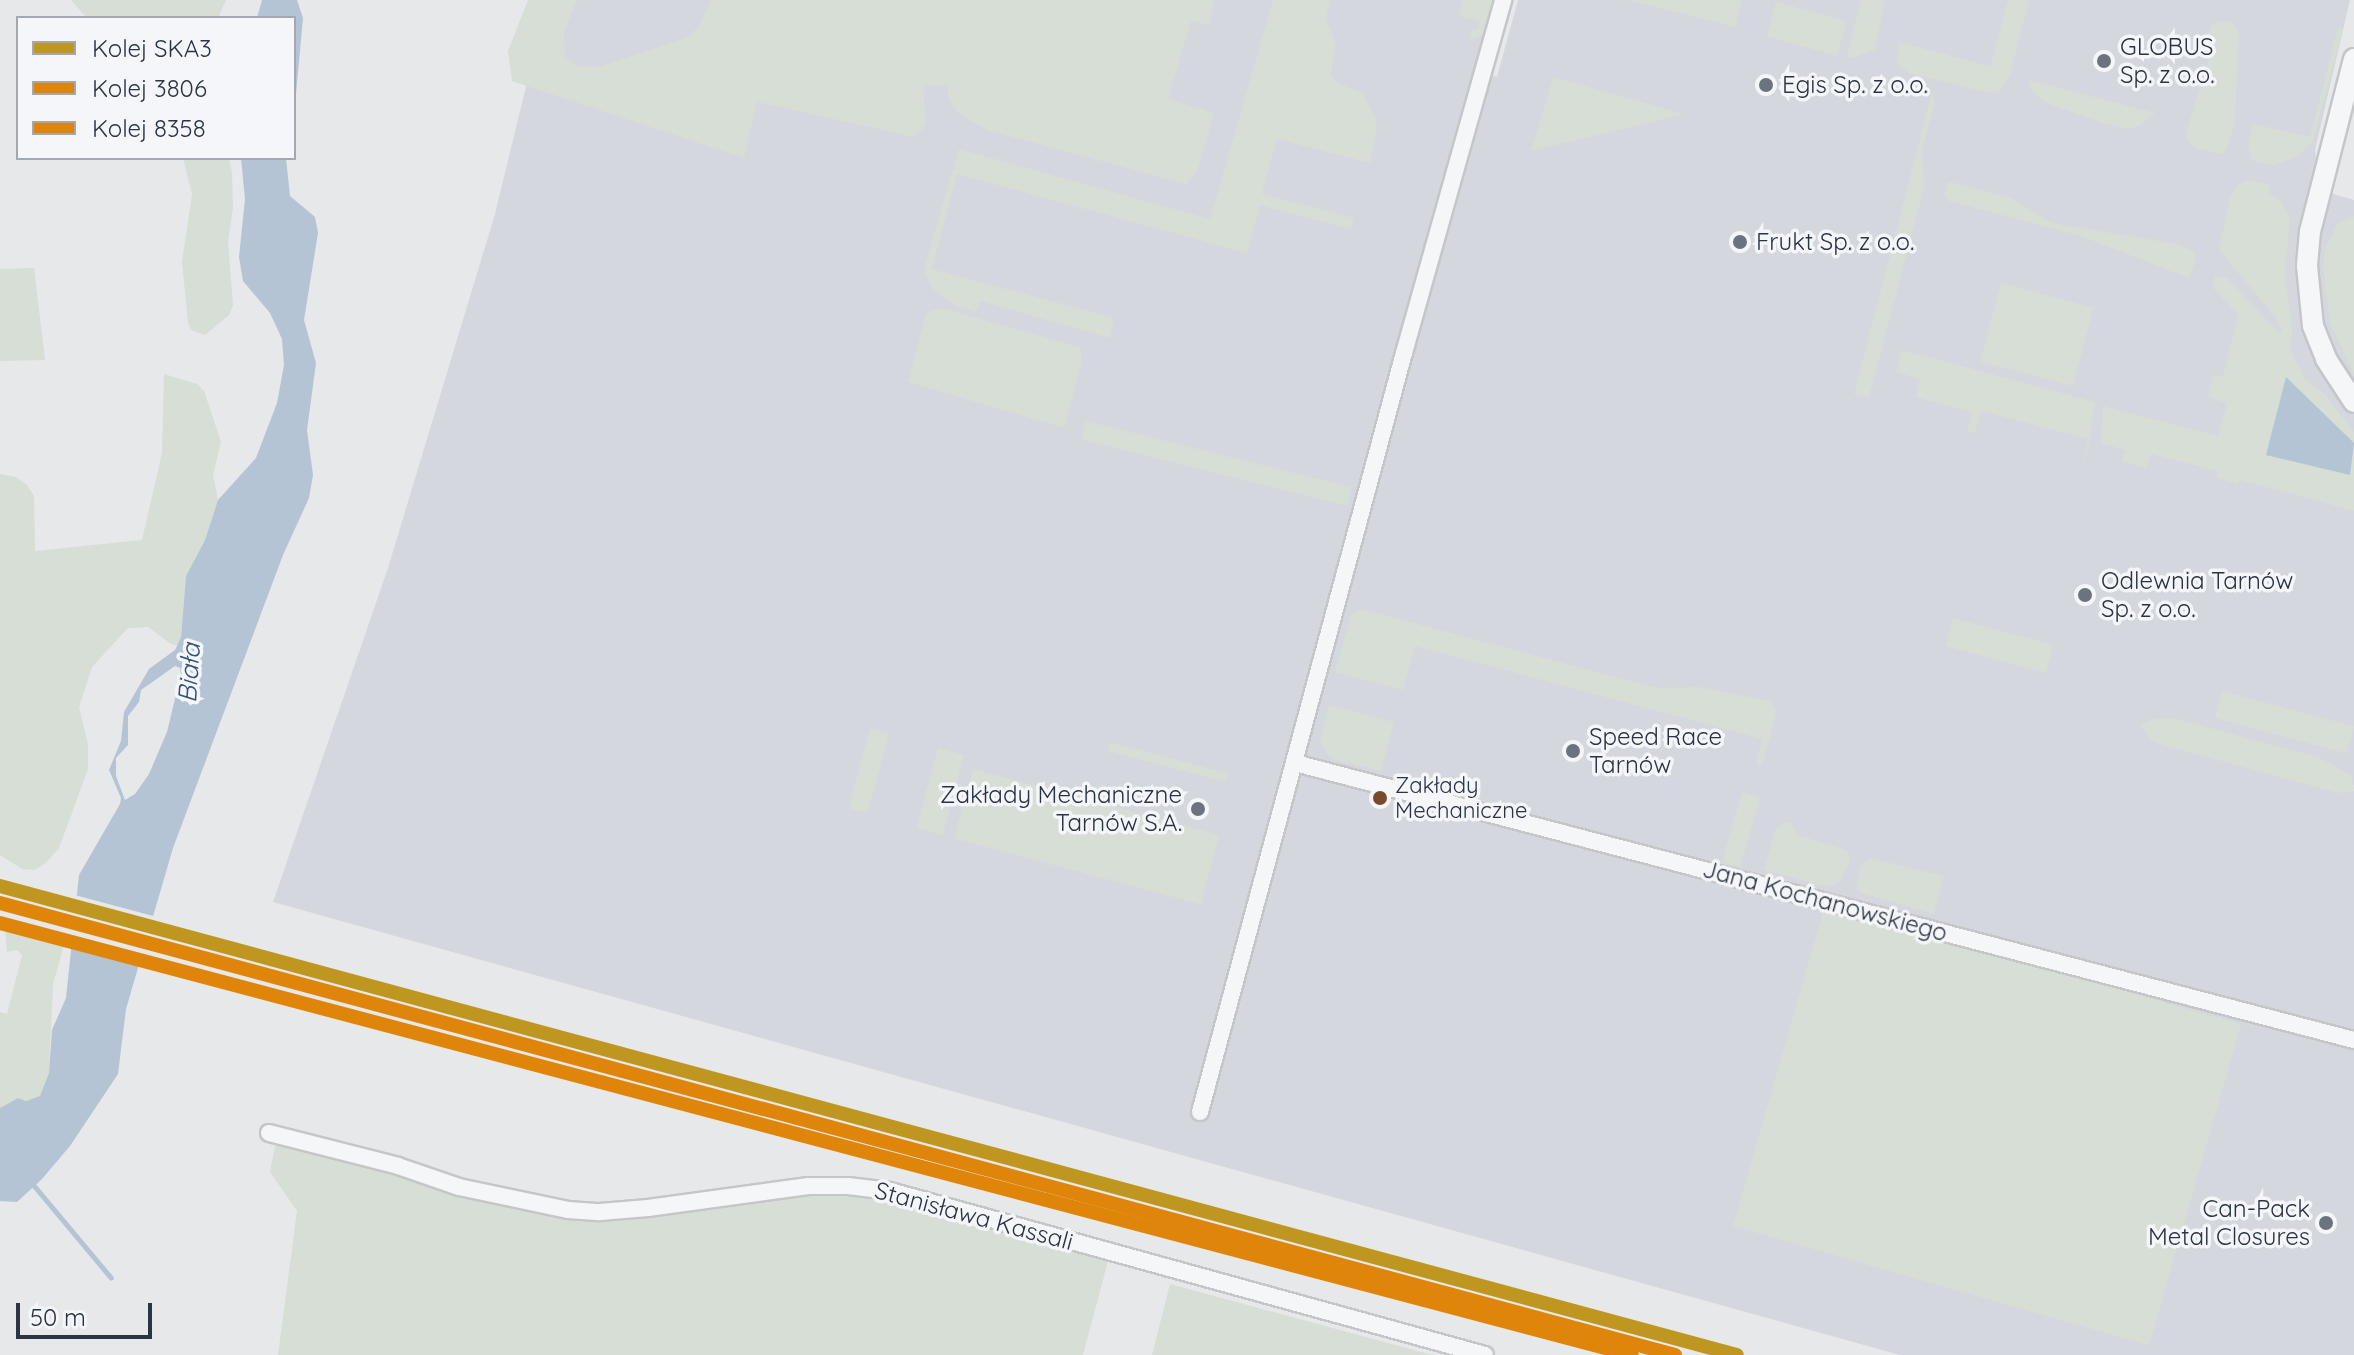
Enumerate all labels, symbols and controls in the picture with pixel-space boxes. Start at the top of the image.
legend [16,16,296,160]
text: Kolej SKA3 [92,33,212,63]
place label: GLOBUS Sp. z o.o. [2120,33,2215,89]
marker: GLOBUS Sp. z o.o. [2095,52,2113,70]
place label: Egis Sp. z o.o. [1782,71,1928,99]
text: Kolej 3806 [92,73,207,103]
marker: Egis Sp. z o.o. [1757,76,1775,94]
text: Kolej 8358 [92,113,206,143]
place label: Frukt Sp. z o.o. [1756,228,1914,256]
marker: Frukt Sp. z o.o. [1731,233,1749,251]
place label: Odlewnia Tarnów Sp. z o.o. [2101,567,2293,623]
marker: Odlewnia Tarnów Sp. z o.o. [2076,586,2094,604]
water label: Biała [171,642,207,704]
place label: Speed Race Tarnów [1589,723,1722,779]
marker: Speed Race Tarnów [1564,742,1582,760]
place label: Zakłady Mechaniczne [1395,772,1527,824]
place label: Zakłady Mechaniczne Tarnów S.A. [940,781,1182,837]
marker: Zakłady Mechaniczne [1372,790,1388,806]
marker: Zakłady Mechaniczne Tarnów S.A. [1189,800,1207,818]
street label: Jana Kochanowskiego [1700,854,1950,948]
street label: Stanisława Kassali [872,1176,1076,1256]
place label: Can-Pack Metal Closures [2148,1195,2310,1251]
marker: Can-Pack Metal Closures [2317,1214,2335,1232]
scale bar [20,1287,156,1337]
text: 50 m [30,1302,86,1332]

